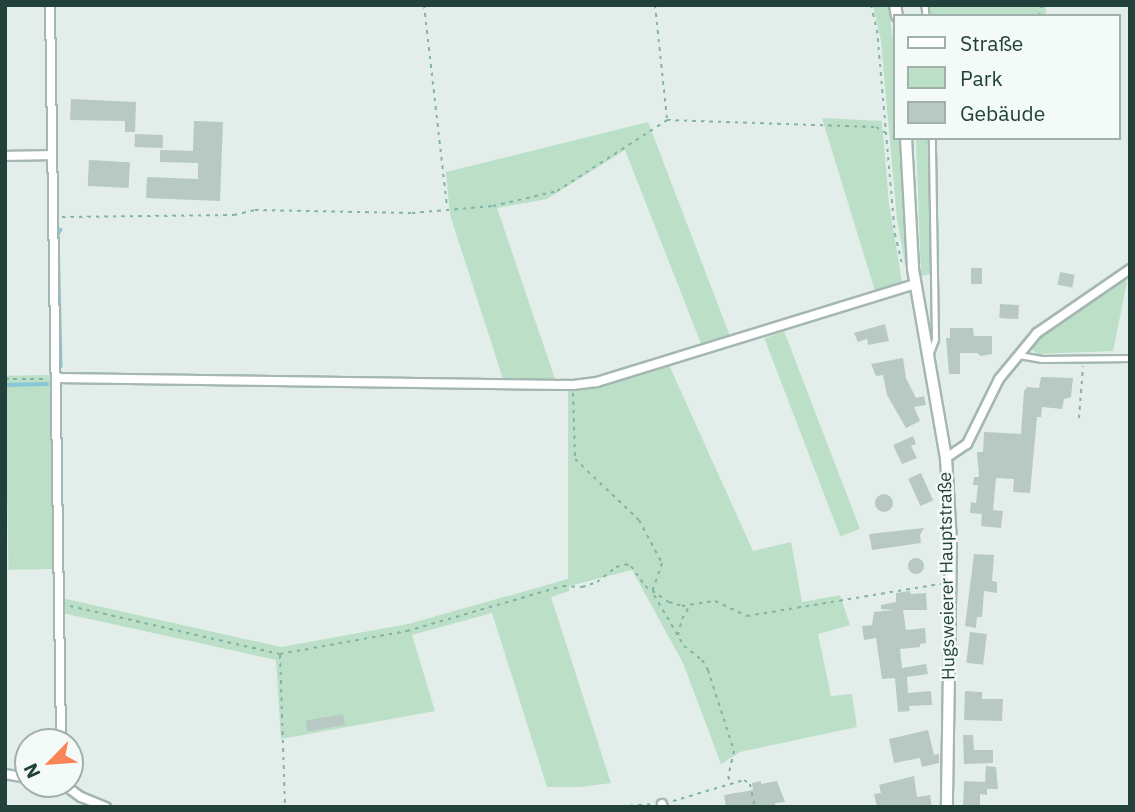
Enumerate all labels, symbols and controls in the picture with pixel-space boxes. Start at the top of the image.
legend [894,14,1121,140]
text: Straße [960,29,1023,57]
text: Park [960,64,1003,92]
text: Gebäude [960,99,1045,127]
street label: Hugsweierer Hauptstraße [934,472,960,680]
north arrow [14,728,84,798]
text: N [18,760,46,782]

